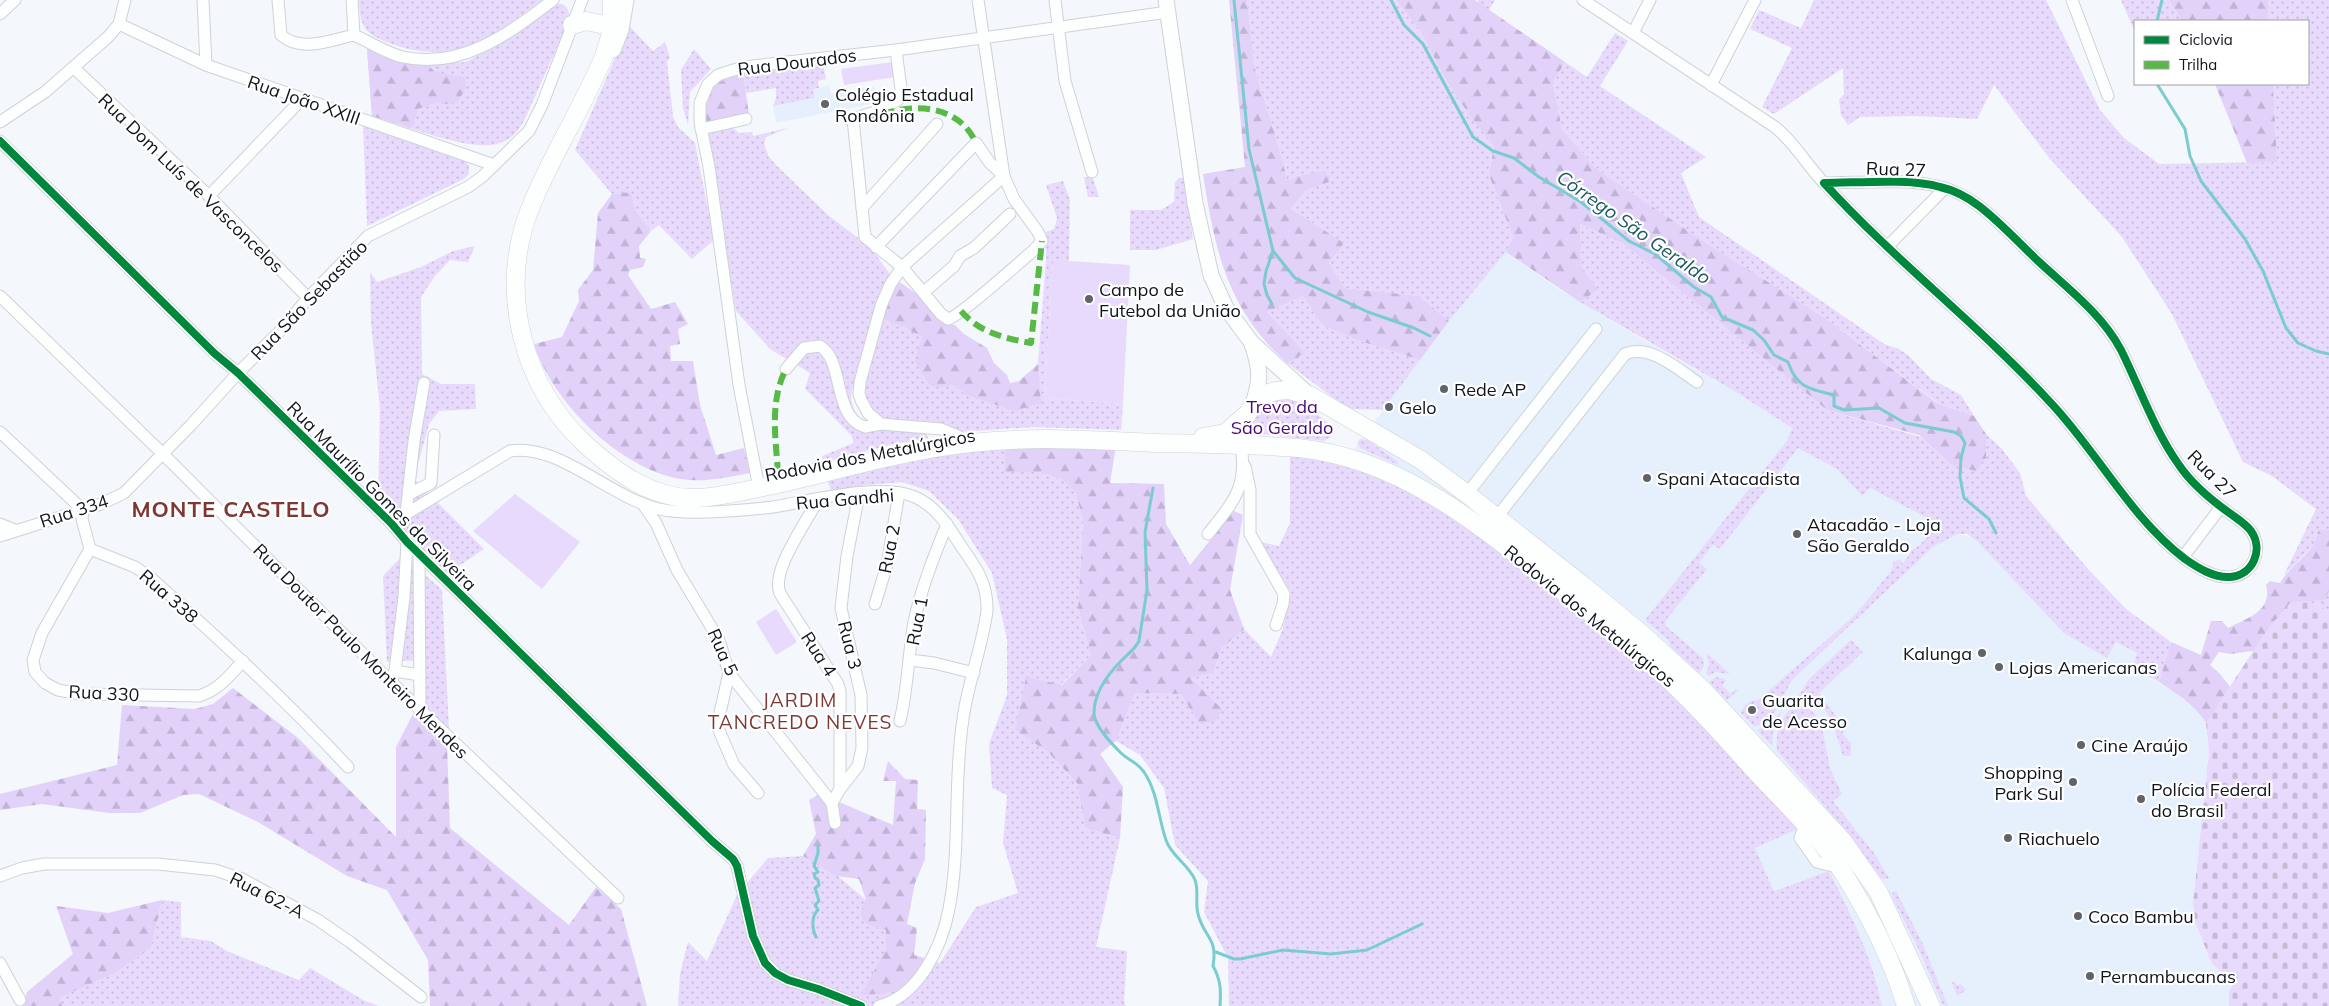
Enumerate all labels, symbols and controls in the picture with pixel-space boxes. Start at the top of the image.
legend [2134,20,2309,85]
text: Ciclovia [2179,30,2233,49]
street label: Rua Dourados [736,43,858,81]
text: Trilha [2179,55,2217,74]
street label: Rua João XXIII [245,70,363,130]
place label: Colégio Estadual Rondônia [835,83,974,127]
street label: Rua Dom Luís de Vasconcelos [94,88,288,278]
marker: Colégio Estadual Rondônia [819,98,831,110]
street label: Rua 27 [1866,156,1926,182]
water label: Córrego São Geraldo [1552,165,1716,289]
street label: Rua São Sebastião [246,235,372,365]
place label: Campo de Futebol da União [1099,278,1241,322]
marker: Campo de Futebol da União [1083,293,1095,305]
place label: Rede AP [1454,378,1526,401]
marker: Rede AP [1438,383,1450,395]
park label: Trevo da São Geraldo [1231,395,1333,439]
street label: Rua Maurílio Gomes da Silveira [282,396,482,596]
place label: Gelo [1399,396,1437,419]
marker: Gelo [1383,401,1395,413]
street label: Rodovia dos Metalúrgicos [763,423,977,487]
street label: Rua 27 [2183,445,2241,503]
place label: Spani Atacadista [1657,467,1800,490]
marker: Spani Atacadista [1641,472,1653,484]
street label: Rua Gandhi [795,483,895,515]
street label: Rua 334 [37,489,111,533]
district label: MONTE CASTELO [131,495,331,523]
place label: Atacadão - Loja São Geraldo [1807,513,1941,557]
street label: Rua 2 [873,523,905,575]
marker: Atacadão - Loja São Geraldo [1791,528,1803,540]
street label: Rua Doutor Paulo Monteiro Mendes [249,539,474,764]
street label: Rodovia dos Metalúrgicos [1500,540,1680,692]
street label: Rua 338 [135,564,203,628]
street label: Rua 1 [901,595,933,647]
street label: Rua 3 [833,618,867,672]
street label: Rua 5 [703,625,744,679]
street label: Rua 4 [796,627,842,681]
place label: Kalunga [1903,642,1972,665]
marker: Kalunga [1976,647,1988,659]
place label: Lojas Americanas [2009,656,2157,679]
marker: Lojas Americanas [1993,661,2005,673]
street label: Rua 330 [68,680,140,706]
district label: JARDIM TANCREDO NEVES [708,688,892,734]
place label: Guarita de Acesso [1762,689,1847,733]
marker: Guarita de Acesso [1746,704,1758,716]
place label: Cine Araújo [2091,734,2188,757]
marker: Cine Araújo [2075,739,2087,751]
place label: Shopping Park Sul [1984,761,2063,805]
marker: Shopping Park Sul [2067,776,2079,788]
place label: Polícia Federal do Brasil [2151,778,2272,822]
marker: Polícia Federal do Brasil [2135,793,2147,805]
place label: Riachuelo [2018,827,2100,850]
marker: Riachuelo [2002,832,2014,844]
street label: Rua 62-A [226,866,308,924]
place label: Coco Bambu [2088,905,2194,928]
marker: Coco Bambu [2072,910,2084,922]
place label: Pernambucanas [2100,965,2236,988]
marker: Pernambucanas [2084,970,2096,982]

